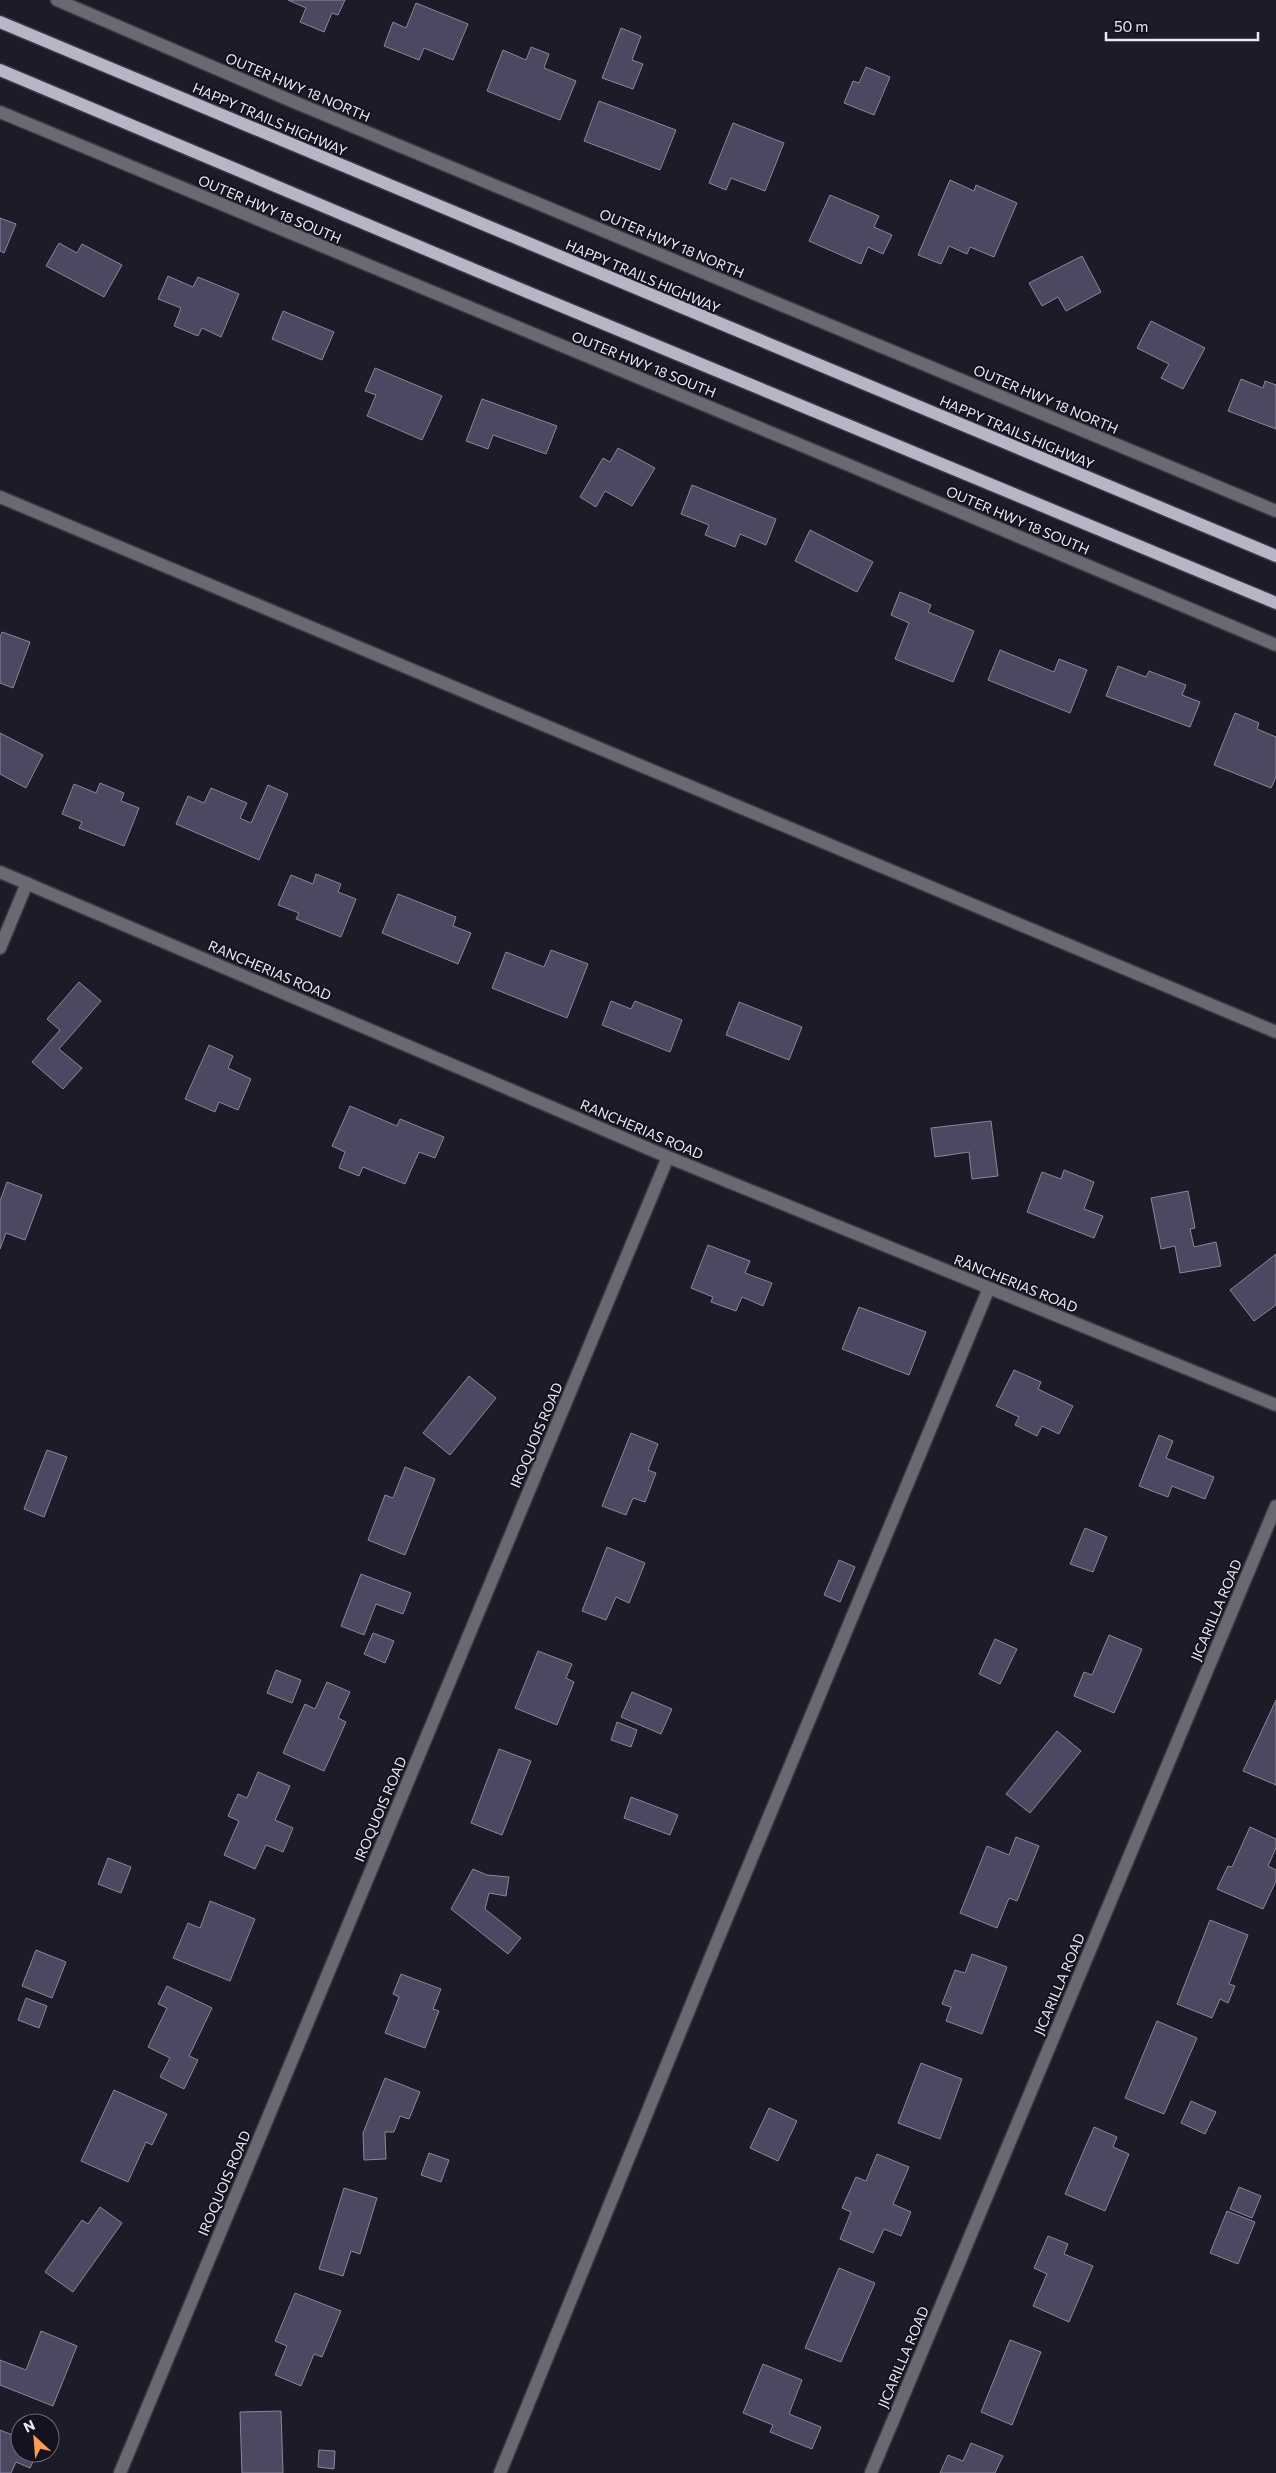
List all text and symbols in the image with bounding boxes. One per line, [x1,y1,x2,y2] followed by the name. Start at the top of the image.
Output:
[1106,10,1258,42] scale bar
[1114,17,1148,35] text: 50 m
[223,49,373,125] street label: OUTER HWY 18 NORTH
[190,79,350,159] street label: HAPPY TRAILS HIGHWAY
[196,171,344,247] street label: OUTER HWY 18 SOUTH
[597,205,747,281] street label: OUTER HWY 18 NORTH
[563,236,723,316] street label: HAPPY TRAILS HIGHWAY
[569,327,719,401] street label: OUTER HWY 18 SOUTH
[971,361,1121,437] street label: OUTER HWY 18 NORTH
[937,392,1097,472] street label: HAPPY TRAILS HIGHWAY
[944,482,1092,558] street label: OUTER HWY 18 SOUTH
[206,936,334,1004] street label: RANCHERIAS ROAD
[578,1095,706,1163] street label: RANCHERIAS ROAD
[952,1250,1080,1316] street label: RANCHERIAS ROAD
[506,1380,566,1490] street label: IROQUOIS ROAD
[1187,1556,1245,1664] street label: JICARILLA ROAD
[350,1754,410,1864] street label: IROQUOIS ROAD
[1030,1930,1088,2038] street label: JICARILLA ROAD
[194,2128,254,2238] street label: IROQUOIS ROAD
[874,2303,932,2411] street label: JICARILLA ROAD
[10,2413,60,2463] north arrow
[21,2416,38,2436] text: N

